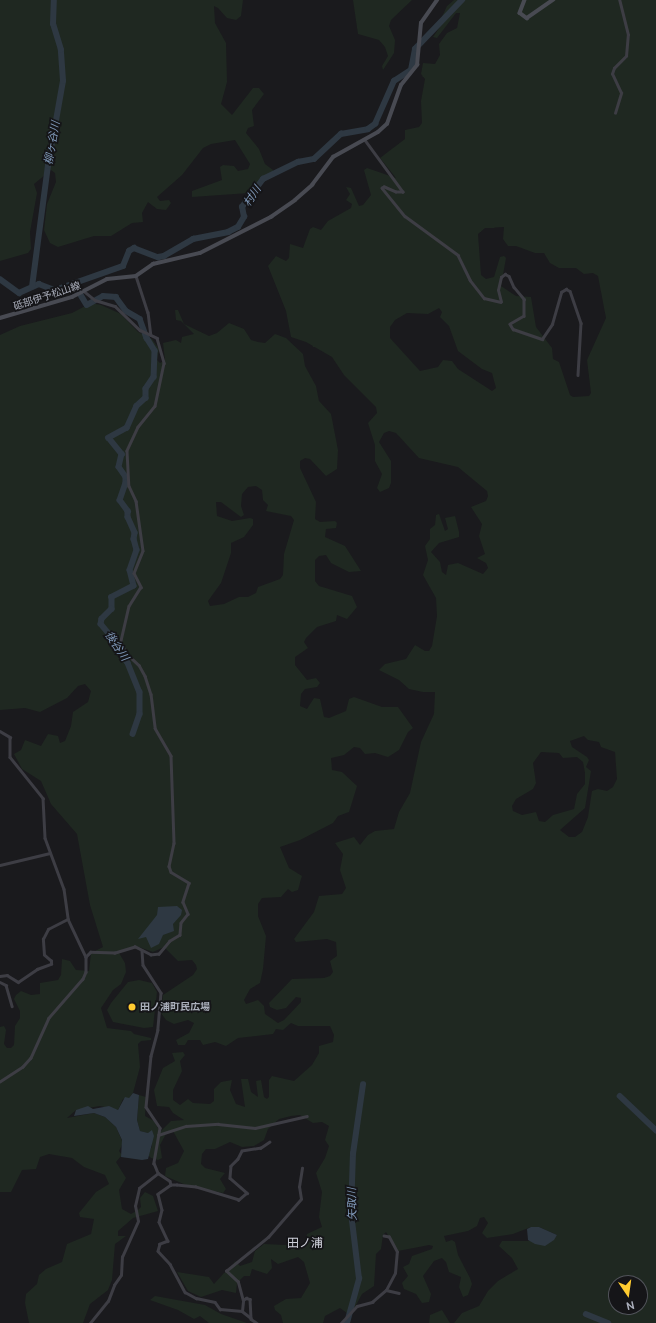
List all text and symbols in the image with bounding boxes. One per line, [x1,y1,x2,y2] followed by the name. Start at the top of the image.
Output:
[42,120,62,166] water label: 柳ヶ谷川
[240,183,264,209] water label: 村川
[12,279,82,313] street label: 砥部伊予松山線
[102,629,132,663] water label: 後谷川
[140,1001,210,1013] place label: 田ノ浦町民広場
[127,1002,137,1012] marker: 田ノ浦町民広場
[345,1187,359,1221] water label: 矢取川
[287,1236,323,1250] district label: 田ノ浦
[608,1275,648,1315] north arrow
[625,1299,636,1312] text: N

